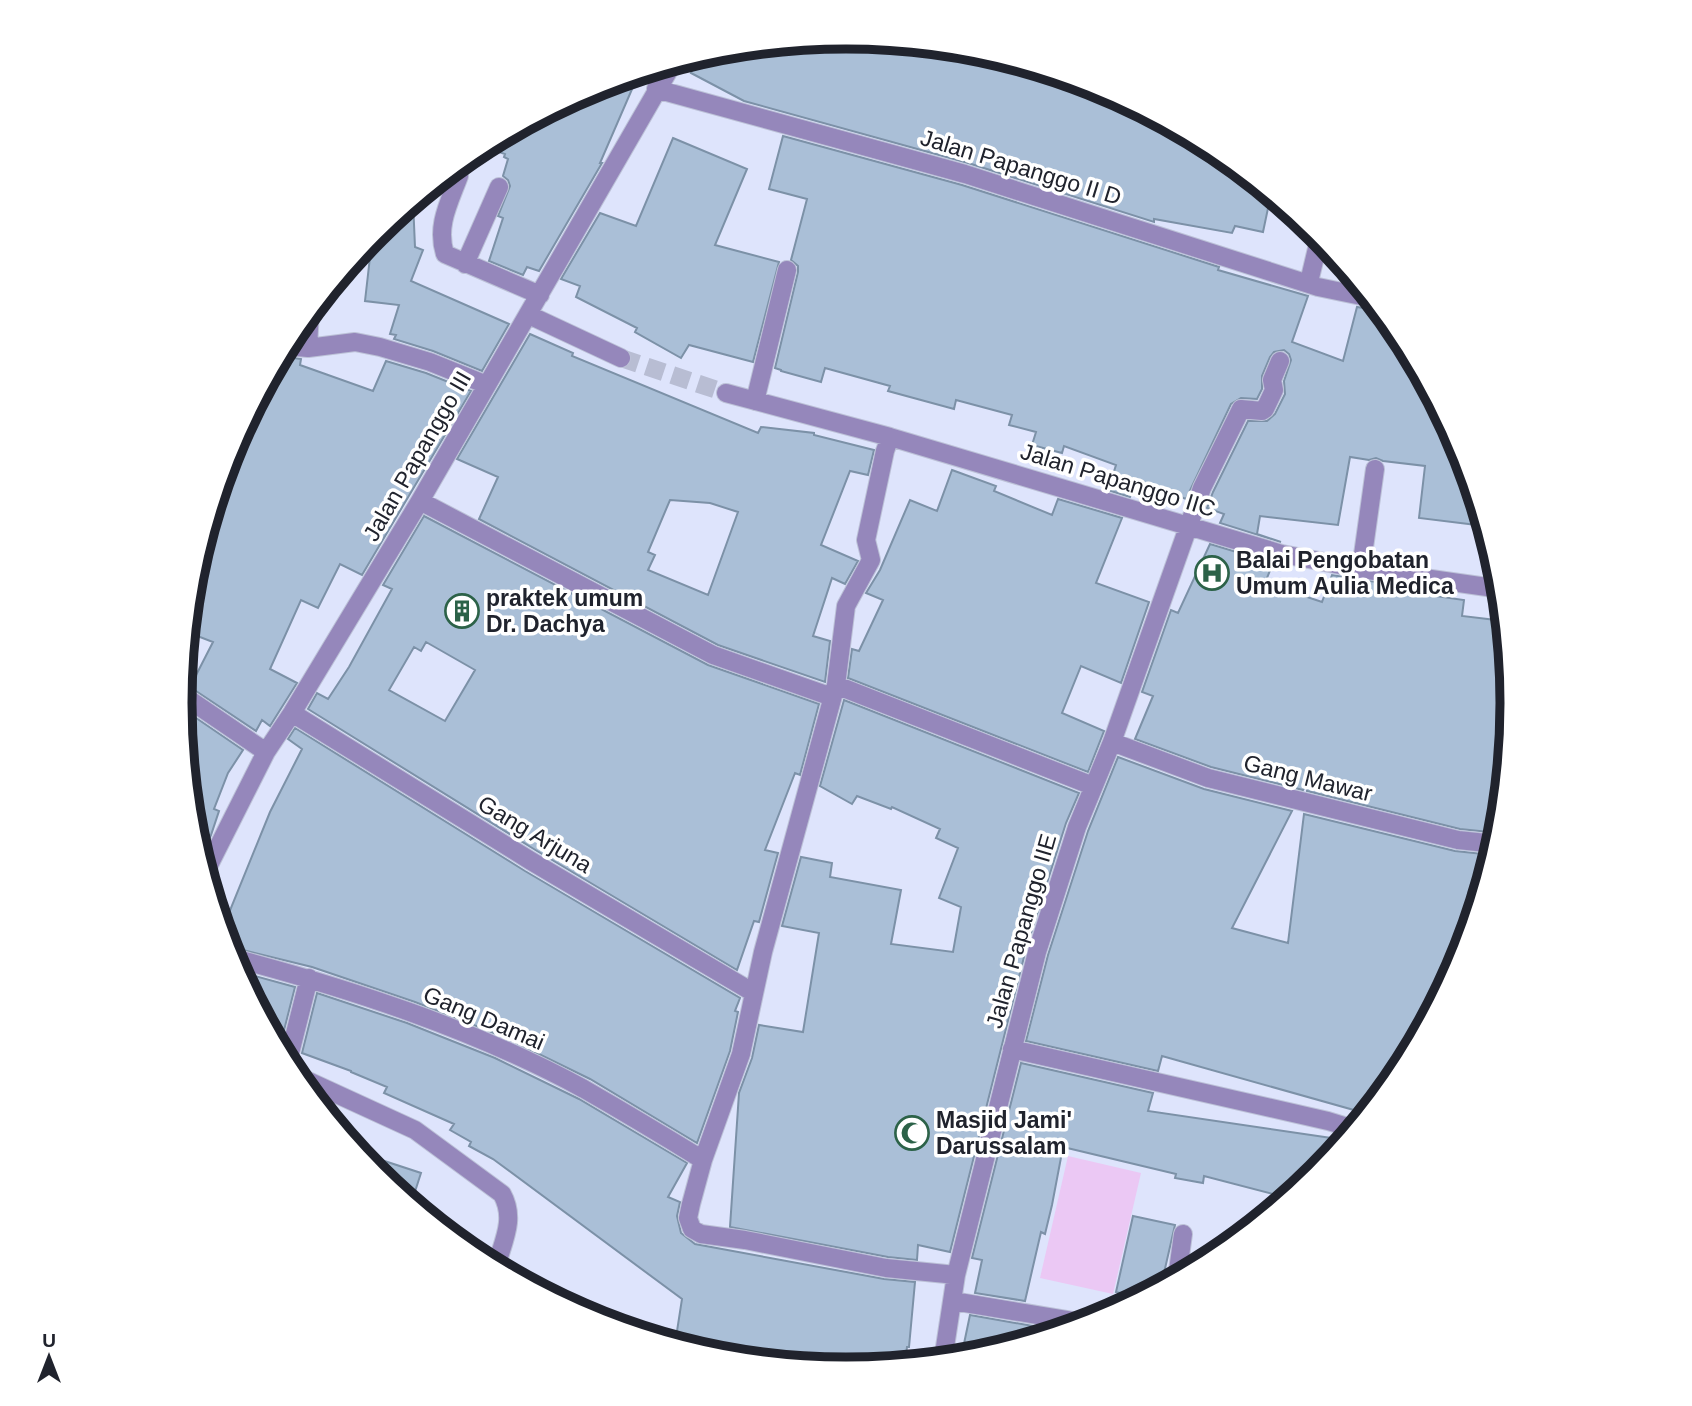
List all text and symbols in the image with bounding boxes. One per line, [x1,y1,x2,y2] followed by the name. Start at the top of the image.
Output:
[918,124,1124,210] street label: Jalan Papanggo II D
[358,366,476,546] street label: Jalan Papanggo III
[1018,438,1218,522] street label: Jalan Papanggo IIC
[1236,547,1454,599] place label: Balai Pengobatan Umum Aulia Medica
[1193,554,1231,592] hospital icon: Balai Pengobatan Umum Aulia Medica
[486,585,643,637] place label: praktek umum Dr. Dachya
[443,592,481,630] building icon: praktek umum Dr. Dachya
[1241,749,1375,807] street label: Gang Mawar
[473,790,597,878] street label: Gang Arjuna
[981,831,1061,1031] street label: Jalan Papanggo IIE
[419,981,549,1055] street label: Gang Damai
[936,1107,1072,1159] place label: Masjid Jami' Darussalam
[893,1114,931,1152] mosque icon: Masjid Jami' Darussalam
[14,1322,84,1392] north arrow
[42,1330,56,1351] text: U

